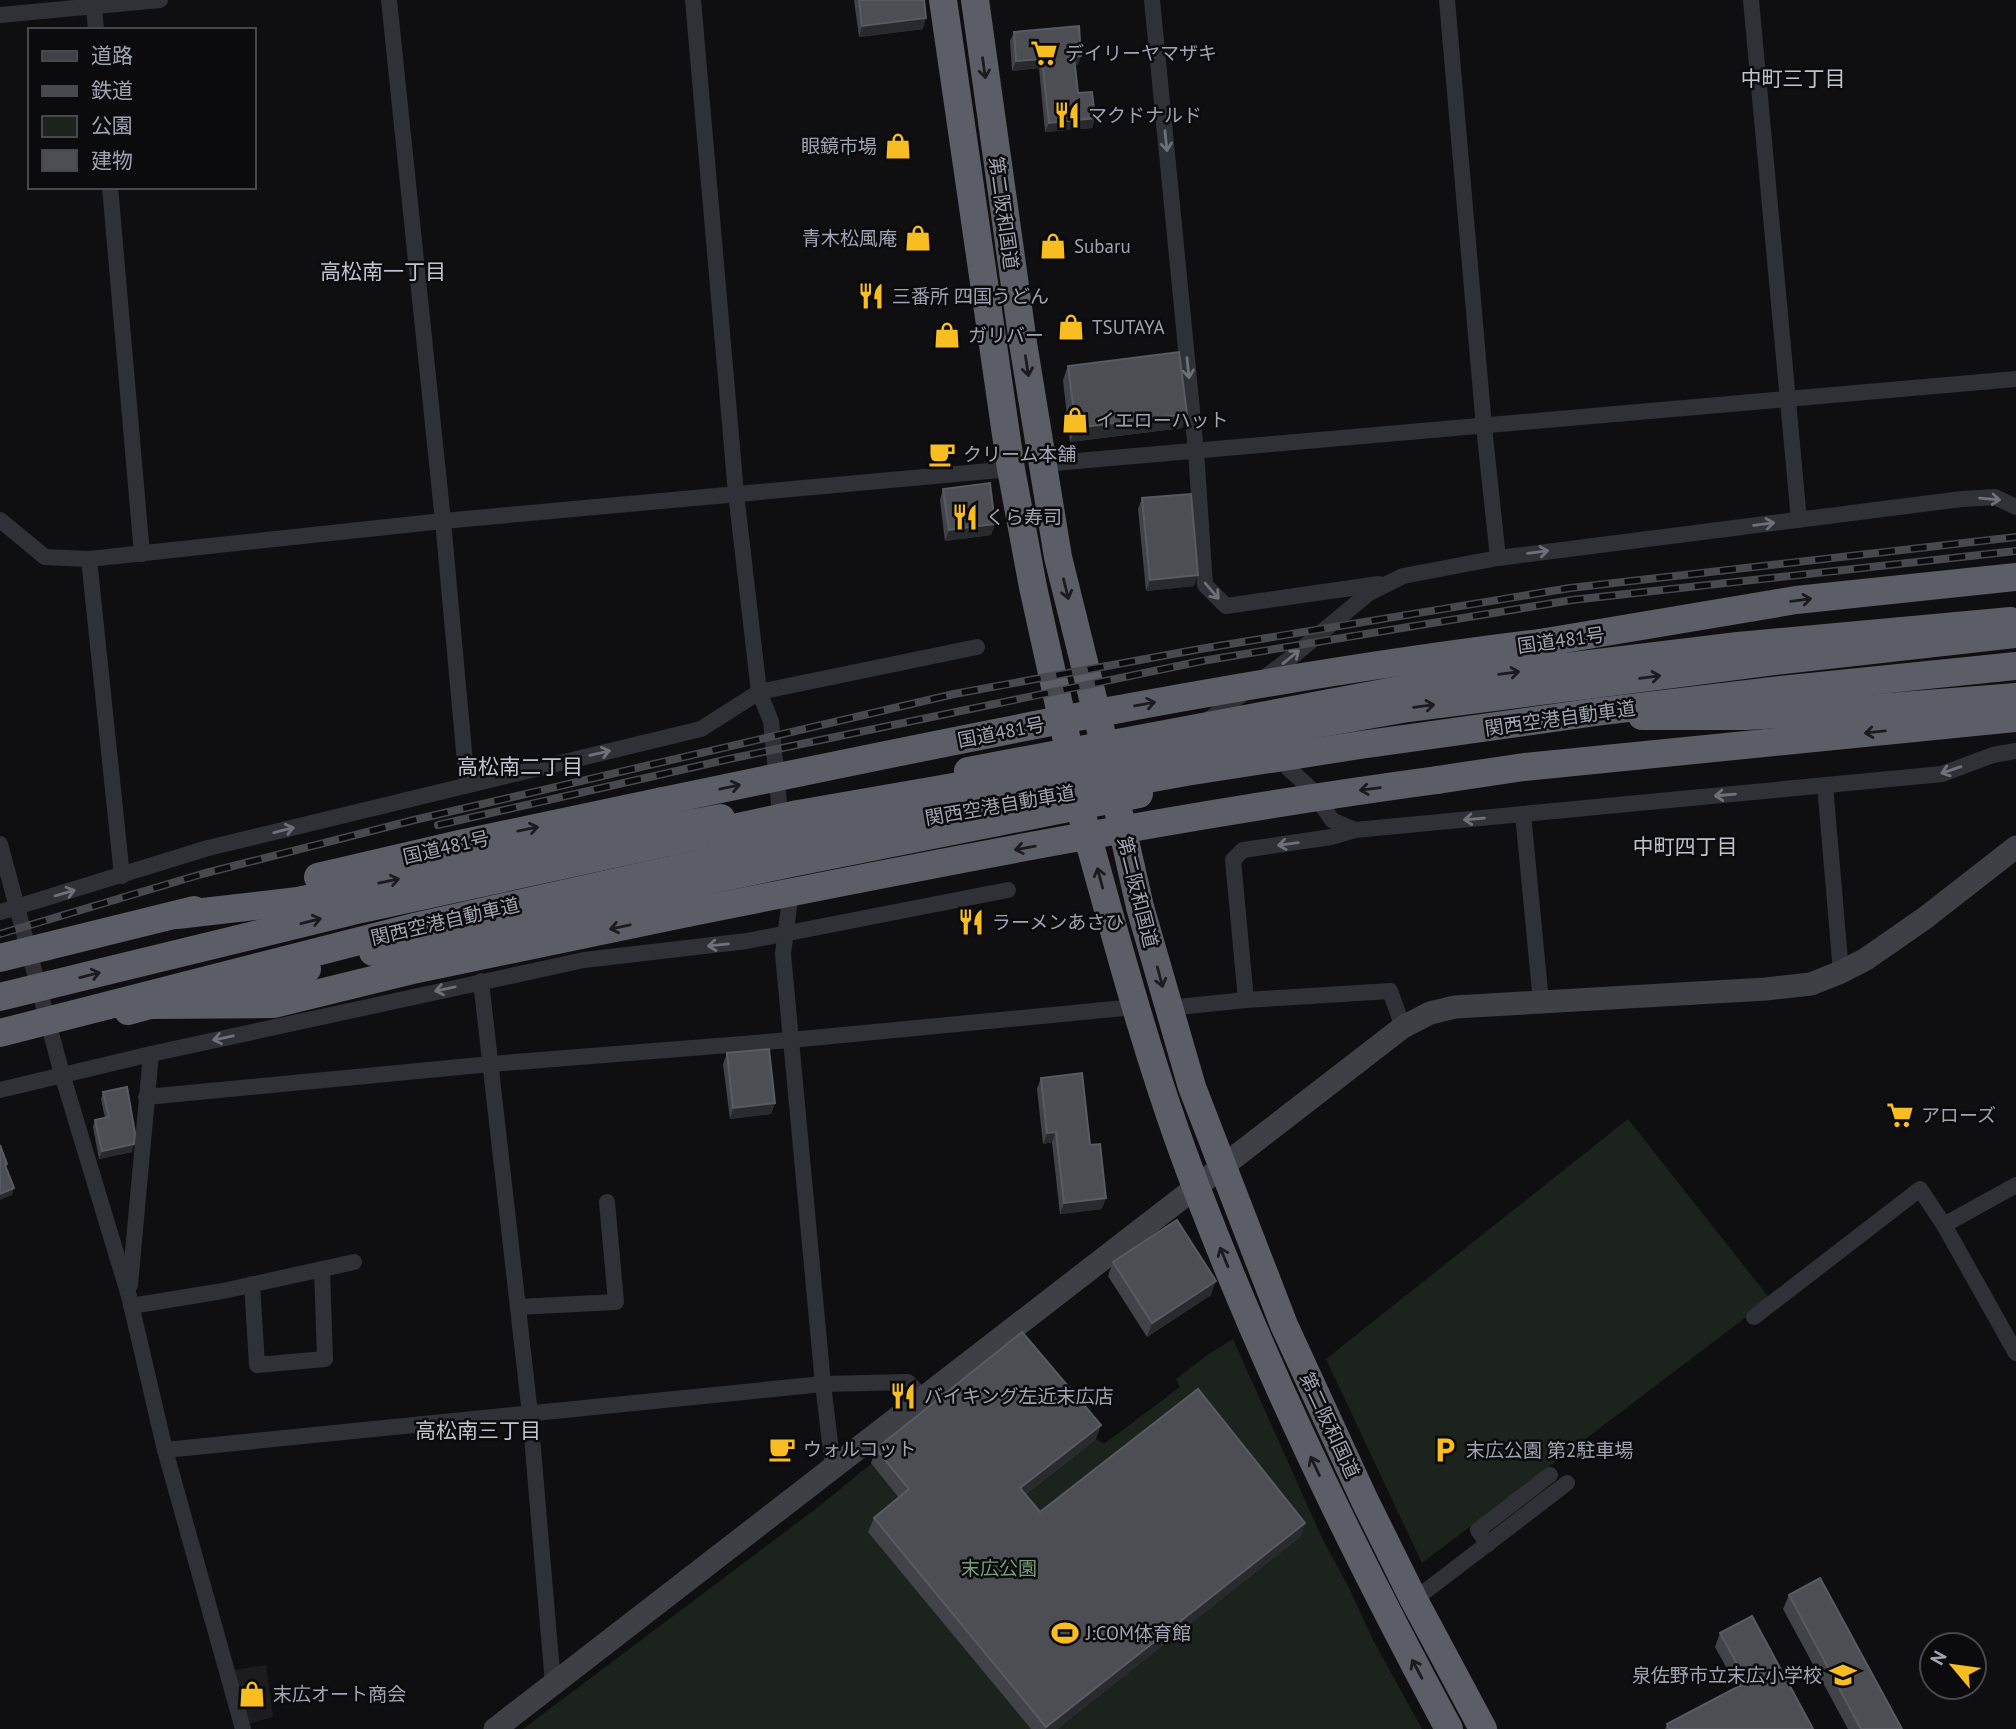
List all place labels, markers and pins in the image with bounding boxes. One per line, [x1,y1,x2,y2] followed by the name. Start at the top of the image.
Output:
[1029,38,1059,68] supermarket icon: デイリーヤマザキ
[1065,41,1217,65] place label: デイリーヤマザキ
[1052,100,1082,130] restaurant icon: マクドナルド
[1088,103,1202,127] place label: マクドナルド
[883,131,913,161] shop icon: 眼鏡市場
[801,134,877,158] place label: 眼鏡市場
[903,223,933,253] shop icon: 青木松風庵
[802,226,897,250] place label: 青木松風庵
[1038,231,1068,261] shop icon: Subaru
[1074,234,1131,258] place label: Subaru
[856,281,886,311] restaurant icon: 三番所 四国うどん
[892,284,1049,308] place label: 三番所 四国うどん
[1056,312,1086,342] shop icon: TSUTAYA
[1092,315,1165,339] place label: TSUTAYA
[932,320,962,350] shop icon: ガリバー
[968,323,1044,347] place label: ガリバー
[1060,405,1090,435] shop icon: イエローハット
[1096,408,1228,432] place label: イエローハット
[927,439,957,469] cafe icon: クリーム本舗
[963,442,1076,466] place label: クリーム本舗
[950,502,980,532] restaurant icon: くら寿司
[986,505,1062,529] place label: くら寿司
[956,907,986,937] restaurant icon: ラーメンあさひ
[992,910,1124,934] place label: ラーメンあさひ
[1885,1100,1915,1130] supermarket icon: アローズ
[1921,1103,1996,1127] place label: アローズ
[888,1381,918,1411] restaurant icon: バイキング左近末広店
[924,1384,1113,1408] place label: バイキング左近末広店
[767,1434,797,1464] cafe icon: ウォルコット
[1430,1435,1460,1465] parking icon: 末広公園 第2駐車場
[803,1437,917,1461] place label: ウォルコット
[1466,1438,1633,1462] place label: 末広公園 第2駐車場
[1050,1618,1080,1648] sports icon: J:COM体育館
[1085,1621,1191,1645] place label: J:COM体育館
[1828,1660,1858,1690] school or university icon: 泉佐野市立末広小学校
[1632,1663,1822,1687] place label: 泉佐野市立末広小学校
[237,1679,267,1709] shop icon: 末広オート商会
[273,1682,406,1706] place label: 末広オート商会

